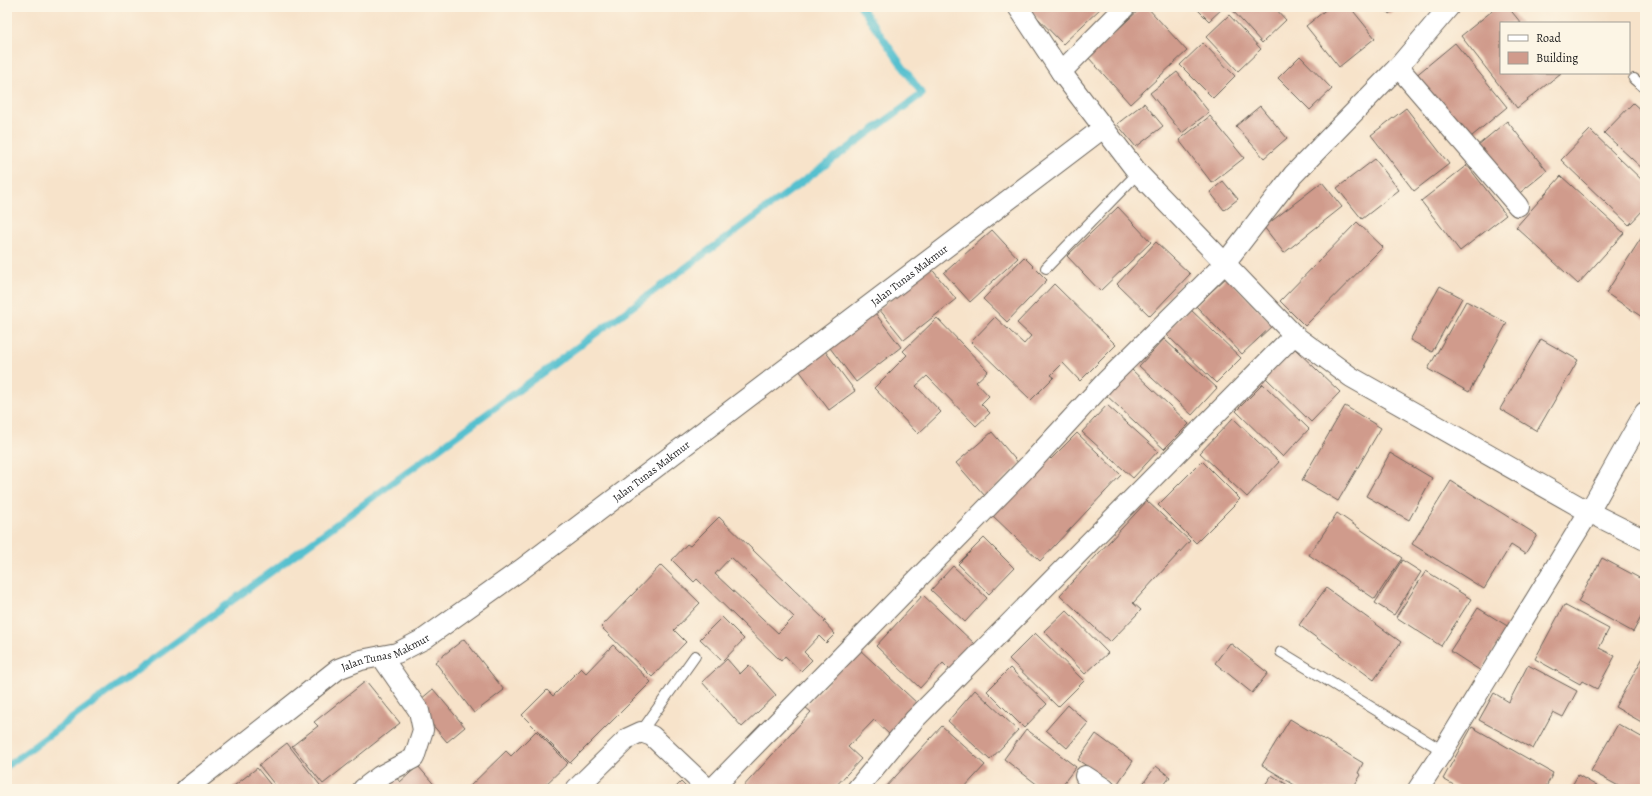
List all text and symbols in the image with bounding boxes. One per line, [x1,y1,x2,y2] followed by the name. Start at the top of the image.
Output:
[1500,22,1630,74] legend
[1536,30,1562,46] text: Road
[1536,50,1578,66] text: Building
[868,241,951,310] street label: Jalan Tunas Makmur
[610,437,693,505] street label: Jalan Tunas Makmur
[339,630,433,675] street label: Jalan Tunas Makmur

